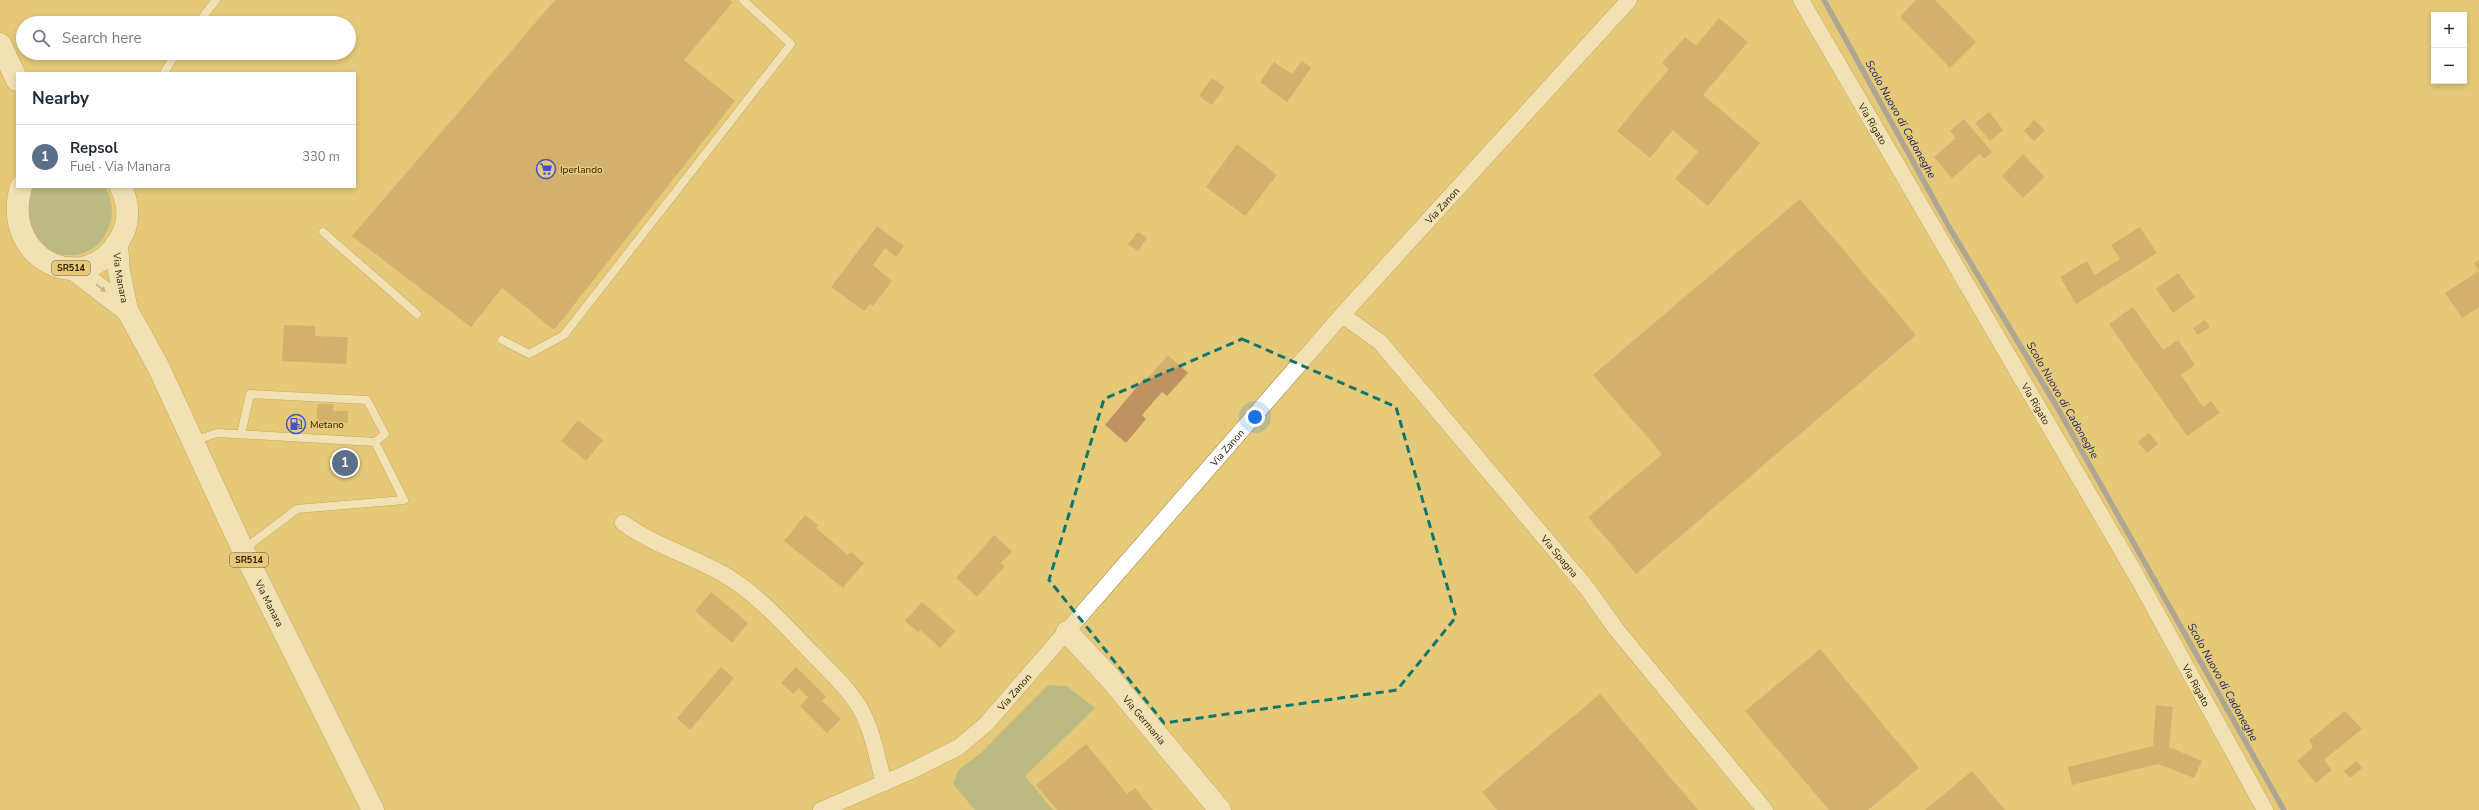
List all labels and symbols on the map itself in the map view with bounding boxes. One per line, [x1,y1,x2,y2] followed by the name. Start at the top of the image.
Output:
[1862,57,1939,181] water label: Scolo Nuovo di Cadoneghe
[1854,100,1890,148] street label: Via Rigato
[535,158,557,180] supermarket icon: Iperlando
[560,163,603,177] place label: Iperlando
[1422,184,1463,228] street label: Via Zanon
[110,251,131,304] street label: Via Manara
[52,261,90,275] road number: SR514
[95,284,106,292] one-way arrow
[2023,339,2102,462] water label: Scolo Nuovo di Cadoneghe
[2017,380,2053,428] street label: Via Rigato
[1245,407,1265,427] your location
[285,413,307,435] fuel station icon: Metano
[310,418,344,432] place label: Metano
[1207,426,1248,470] street label: Via Zanon
[332,448,358,478] pin: 1
[1537,532,1581,581] street label: Via Spagna
[230,553,268,567] road number: SR514
[251,577,286,629] street label: Via Manara
[2184,620,2261,744] water label: Scolo Nuovo di Cadoneghe
[2178,661,2213,710] street label: Via Rigato
[994,671,1035,715] street label: Via Zanon
[1118,692,1169,748] street label: Via Germania

